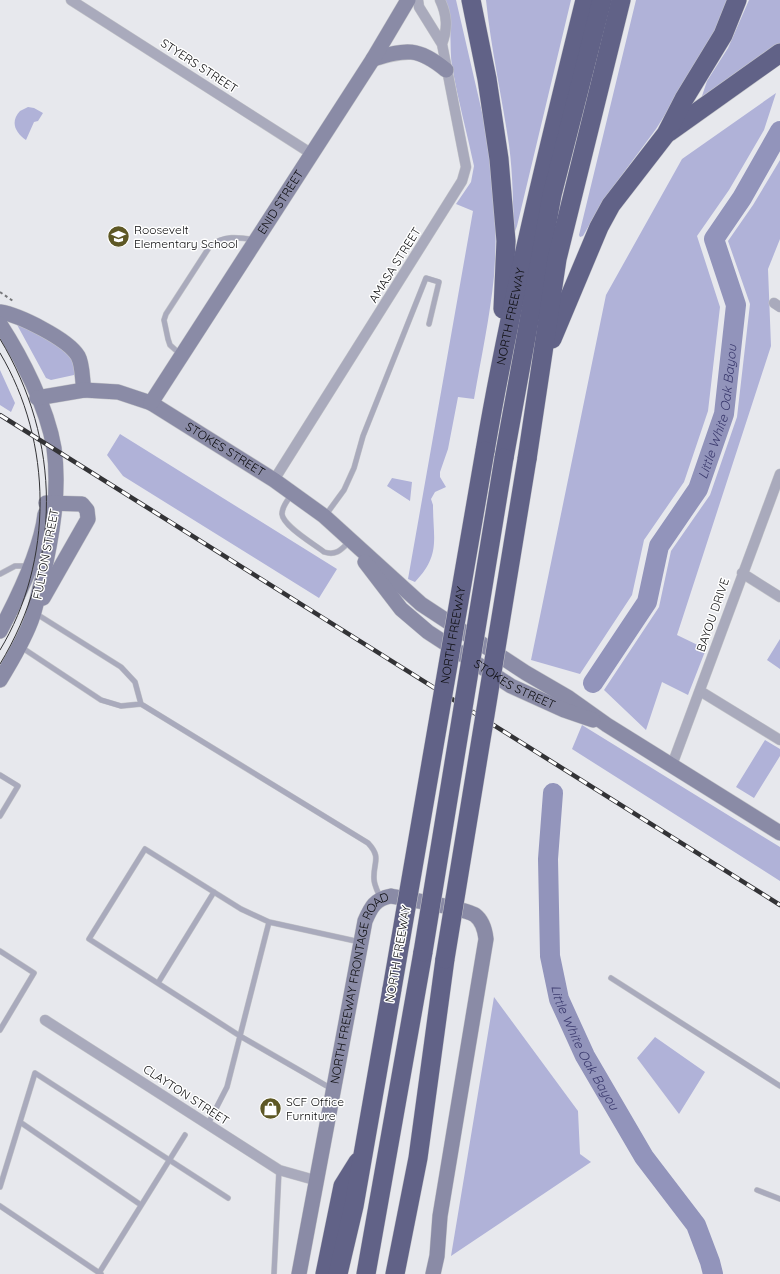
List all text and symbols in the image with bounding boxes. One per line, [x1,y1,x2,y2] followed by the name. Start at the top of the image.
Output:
[158,35,241,96] street label: STYERS STREET
[254,167,306,237] street label: ENID STREET
[134,222,238,251] place label: Roosevelt Elementary School
[105,224,131,250] school or university icon: Roosevelt Elementary School
[365,224,424,305] street label: AMASA STREET
[493,266,528,366] street label: NORTH FREEWAY
[694,343,740,481] water label: Little White Oak Bayou
[183,419,268,479] street label: STOKES STREET
[29,507,62,601] street label: FULTON STREET
[693,576,732,654] street label: BAYOU DRIVE
[437,585,469,685] street label: NORTH FREEWAY
[471,656,558,712] street label: STOKES STREET
[327,889,391,1085] street label: NORTH FREEWAY FRONTAGE ROAD
[382,904,414,1004] street label: NORTH FREEWAY
[548,984,623,1113] water label: Little White Oak Bayou
[140,1061,232,1128] street label: CLAYTON STREET
[286,1094,344,1123] place label: SCF Office Furniture
[257,1096,283,1122] shop icon: SCF Office Furniture

